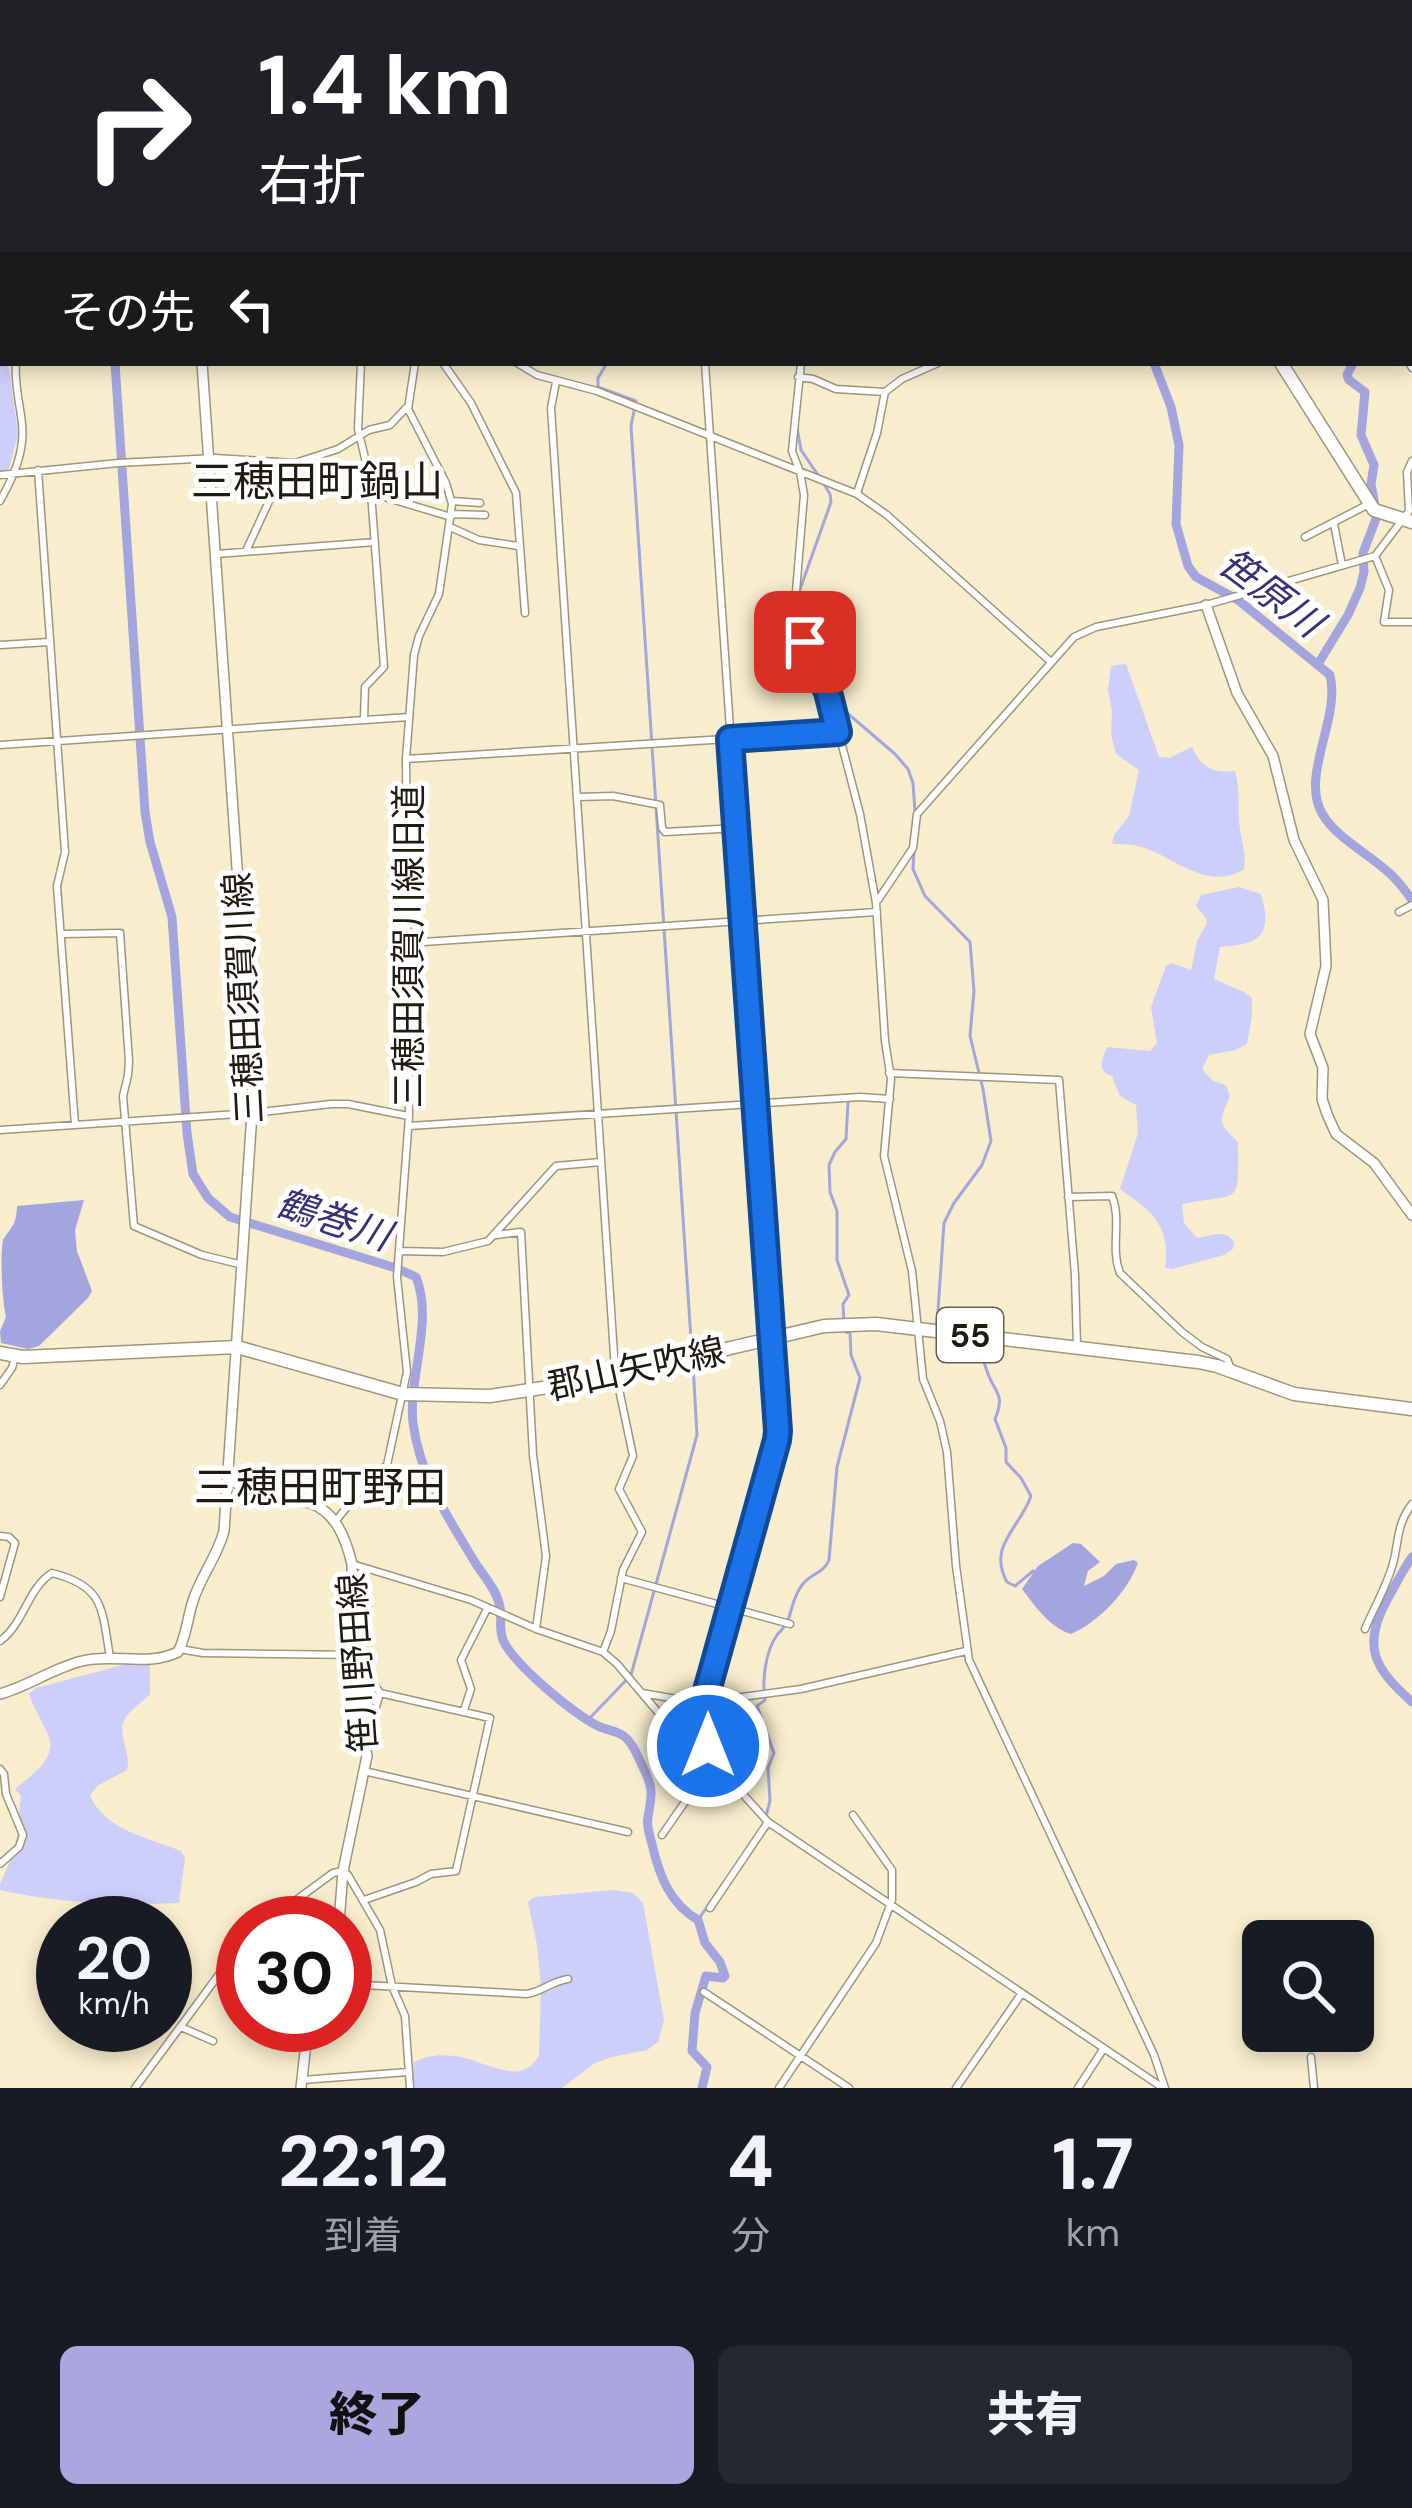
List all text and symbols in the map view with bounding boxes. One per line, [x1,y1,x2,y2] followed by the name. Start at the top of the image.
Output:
[258,31,512,140] text: 1.4 km
[60,48,216,204] icon: right
[258,146,366,217] text: 右折
[219,276,285,342] icon: left
[60,283,195,342] text: その先
[191,454,443,509] district label: 三穂田町鍋山
[1209,537,1336,650] water label: 笹原川
[754,591,856,693] pin
[772,609,838,675] icon: arrive
[385,784,432,1108] street label: 三穂田須賀川線旧道
[213,871,274,1125] street label: 三穂田須賀川線
[270,1177,401,1263] water label: 鶴巻川
[937,1308,1003,1362] road number: 55
[543,1327,729,1410] street label: 郡山矢吹線
[194,1460,446,1515] district label: 三穂田町野田
[328,1572,387,1754] street label: 笹川野田線
[645,1683,771,1809] position arrow
[216,1896,372,2052] speed limit sign: 30
[76,1919,152,1998] text: 20
[1242,1920,1374,2052] map controls
[1242,1920,1374,2052] button: search
[79,1984,149,2023] text: km/h
[278,2115,448,2208] text: 22:12
[727,2115,774,2208] text: 4
[1052,2118,1134,2211] text: 1.7
[1066,2207,1120,2258] text: km
[324,2210,402,2261] text: 到着
[731,2210,770,2261] text: 分
[60,2346,694,2484] button: 終了
[718,2346,1352,2484] button: 共有

